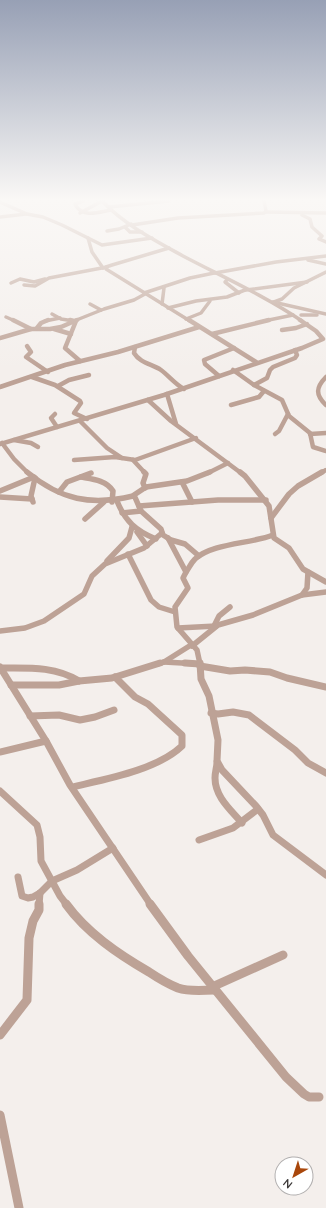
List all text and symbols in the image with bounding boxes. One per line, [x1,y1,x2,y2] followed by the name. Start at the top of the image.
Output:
[274,1156,314,1196] north arrow
[280,1176,295,1192] text: N

